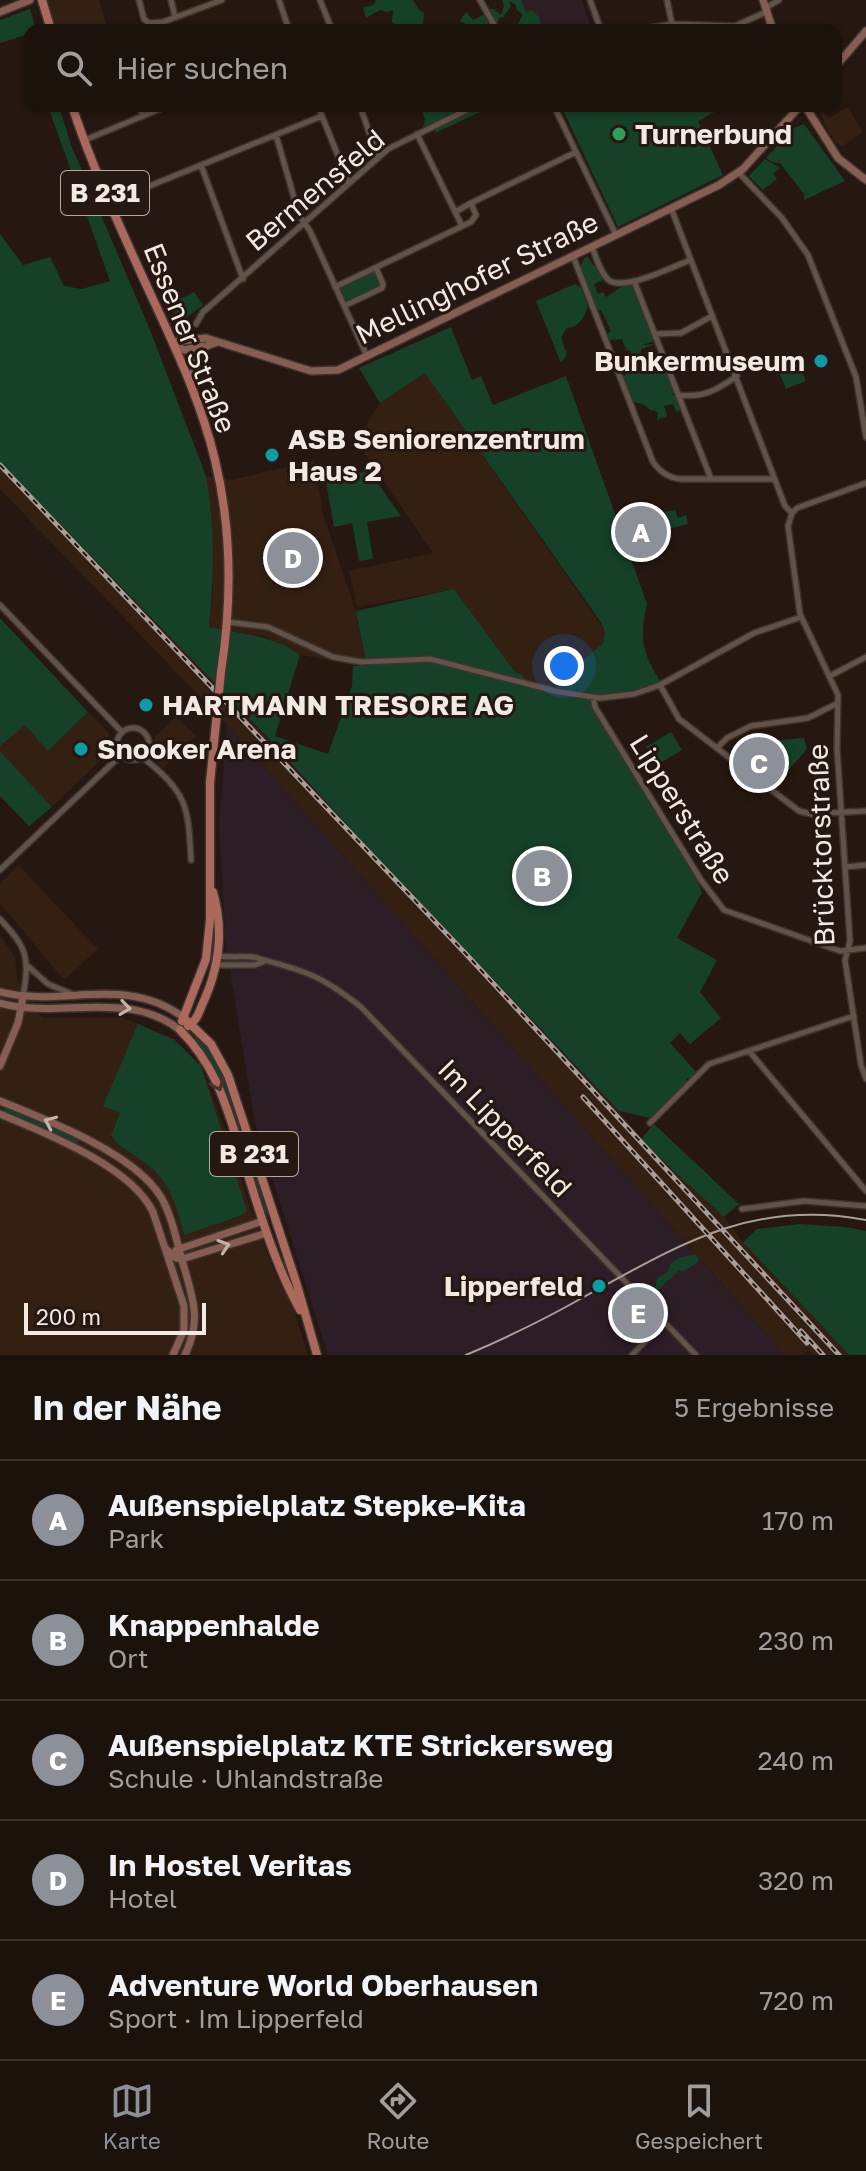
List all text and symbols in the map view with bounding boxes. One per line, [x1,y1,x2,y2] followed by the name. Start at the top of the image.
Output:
[24,24,842,112] search box
[52,46,96,90] icon: search
[116,50,288,86] text: Hier suchen
[635,117,792,150] place label: Turnerbund
[239,122,391,257] street label: Bermensfeld
[610,125,628,143] marker: Turnerbund
[61,171,149,215] road number: B 231
[350,205,603,351] street label: Mellinghofer Straße
[137,238,244,438] street label: Essener Straße
[594,344,805,377] place label: Bunkermuseum
[812,352,830,370] marker: Bunkermuseum
[288,422,585,487] place label: ASB Seniorenzentrum Haus 2
[263,446,281,464] marker: ASB Seniorenzentrum Haus 2
[615,502,667,562] pin: A
[267,528,319,588] pin: D
[544,646,584,686] your location
[162,688,514,721] place label: HARTMANN TRESORE AG
[137,696,155,714] marker: HARTMANN TRESORE AG
[623,728,741,890] street label: Lipperstraße
[97,732,297,765] place label: Snooker Arena
[733,733,785,793] pin: C
[72,740,90,758] marker: Snooker Arena
[800,743,841,947] street label: Brücktorstraße
[516,846,568,906] pin: B
[118,999,132,1016] one-way arrow
[432,1052,579,1203] street label: Im Lipperfeld
[209,1077,225,1091] one-way arrow
[43,1116,58,1132] one-way arrow
[210,1132,298,1176] road number: B 231
[217,1239,230,1255] one-way arrow
[444,1269,583,1302] place label: Lipperfeld
[590,1277,608,1295] marker: Lipperfeld
[612,1283,664,1343] pin: E
[24,1299,206,1335] scale bar
[36,1303,101,1330] text: 200 m
[32,1387,222,1427] text: In der Nähe
[674,1392,834,1423] text: 5 Ergebnisse
[108,1487,526,1523] text: Außenspielplatz Stepke-Kita
[49,1505,67,1536] text: A
[762,1505,834,1536] text: 170 m
[108,1523,164,1554] text: Park
[108,1607,320,1643] text: Knappenhalde
[49,1625,67,1656] text: B
[758,1625,834,1656] text: 230 m
[108,1643,148,1674] text: Ort
[108,1727,613,1763] text: Außenspielplatz KTE Strickersweg
[49,1745,67,1776] text: C
[757,1745,834,1776] text: 240 m
[108,1763,383,1794] text: Schule · Uhlandstraße
[108,1847,352,1883] text: In Hostel Veritas
[49,1865,67,1896] text: D
[758,1865,834,1896] text: 320 m
[108,1883,177,1914] text: Hotel
[108,1967,538,2003] text: Adventure World Oberhausen
[50,1985,66,2016] text: E
[760,1985,834,2016] text: 720 m
[108,2003,364,2034] text: Sport · Im Lipperfeld
[103,2079,161,2154] tab: Karte
[366,2079,429,2154] tab: Route
[635,2079,763,2154] tab: Gespeichert

